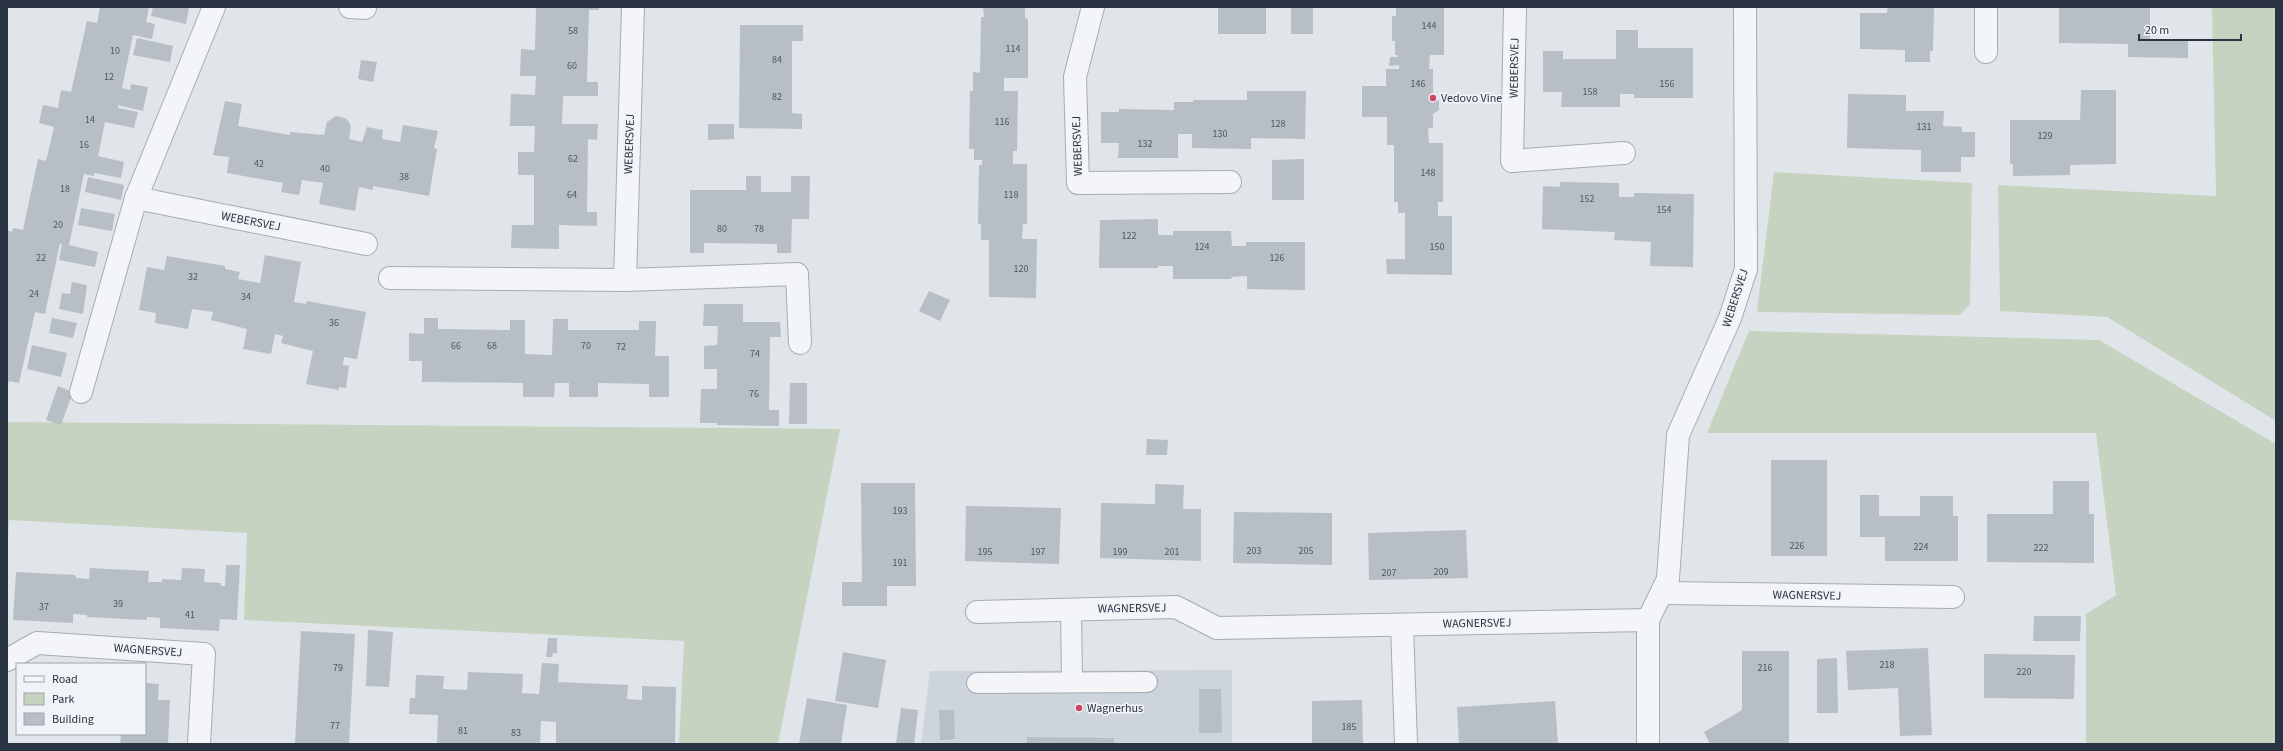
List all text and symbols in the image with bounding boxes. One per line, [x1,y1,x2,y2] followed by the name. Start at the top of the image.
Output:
[2139,16,2241,42] scale bar
[1422,19,1436,33] house number: 144
[2145,22,2169,39] text: 20 m
[568,24,578,38] house number: 58
[1505,38,1524,98] street label: WEBERSVEJ
[1006,42,1020,56] house number: 114
[110,44,120,58] house number: 10
[772,53,782,67] house number: 84
[567,59,577,73] house number: 60
[104,70,114,84] house number: 12
[1411,77,1425,91] house number: 146
[1660,77,1674,91] house number: 156
[1583,85,1597,99] house number: 158
[772,90,782,104] house number: 82
[1441,90,1502,107] place label: Vedovo Vine
[1428,93,1438,103] marker: Vedovo Vine
[85,113,95,127] house number: 14
[620,114,639,175] street label: WEBERSVEJ
[995,115,1009,129] house number: 116
[1068,115,1087,176] street label: WEBERSVEJ
[1271,117,1285,131] house number: 128
[1917,120,1931,134] house number: 131
[1213,127,1227,141] house number: 130
[2038,129,2052,143] house number: 129
[1138,137,1152,151] house number: 132
[79,138,89,152] house number: 16
[568,152,578,166] house number: 62
[254,157,264,171] house number: 42
[320,162,330,176] house number: 40
[1421,166,1435,180] house number: 148
[399,170,409,184] house number: 38
[60,182,70,196] house number: 18
[567,188,577,202] house number: 64
[1004,188,1018,202] house number: 118
[1580,192,1594,206] house number: 152
[1657,203,1671,217] house number: 154
[220,207,282,236] street label: WEBERSVEJ
[53,218,63,232] house number: 20
[717,222,727,236] house number: 80
[754,222,764,236] house number: 78
[1122,229,1136,243] house number: 122
[1195,240,1209,254] house number: 124
[1430,240,1444,254] house number: 150
[36,251,46,265] house number: 22
[1270,251,1284,265] house number: 126
[1014,262,1028,276] house number: 120
[1718,267,1753,330] street label: WEBERSVEJ
[188,270,198,284] house number: 32
[29,287,39,301] house number: 24
[241,290,251,304] house number: 34
[329,316,339,330] house number: 36
[451,339,461,353] house number: 66
[487,339,497,353] house number: 68
[581,339,591,353] house number: 70
[616,340,626,354] house number: 72
[750,347,760,361] house number: 74
[749,387,759,401] house number: 76
[893,504,907,518] house number: 193
[1790,539,1804,553] house number: 226
[1914,540,1928,554] house number: 224
[2034,541,2048,555] house number: 222
[1247,544,1261,558] house number: 203
[1299,544,1313,558] house number: 205
[978,545,992,559] house number: 195
[1031,545,1045,559] house number: 197
[1113,545,1127,559] house number: 199
[1165,545,1179,559] house number: 201
[893,556,907,570] house number: 191
[1434,565,1448,579] house number: 209
[1382,566,1396,580] house number: 207
[1773,586,1841,605] street label: WAGNERSVEJ
[113,597,123,611] house number: 39
[1098,599,1166,618] street label: WAGNERSVEJ
[39,600,49,614] house number: 37
[185,608,195,622] house number: 41
[1443,614,1511,633] street label: WAGNERSVEJ
[113,640,183,661] street label: WAGNERSVEJ
[1880,658,1894,672] house number: 218
[333,661,343,675] house number: 79
[1758,661,1772,675] house number: 216
[16,663,146,735] legend
[2017,665,2031,679] house number: 220
[52,671,78,688] text: Road
[52,691,74,708] text: Park
[1087,700,1143,717] place label: Wagnerhus
[1074,703,1084,713] marker: Wagnerhus
[52,711,94,728] text: Building
[330,719,340,733] house number: 77
[1342,720,1356,734] house number: 185
[458,724,468,738] house number: 81
[511,726,521,740] house number: 83

